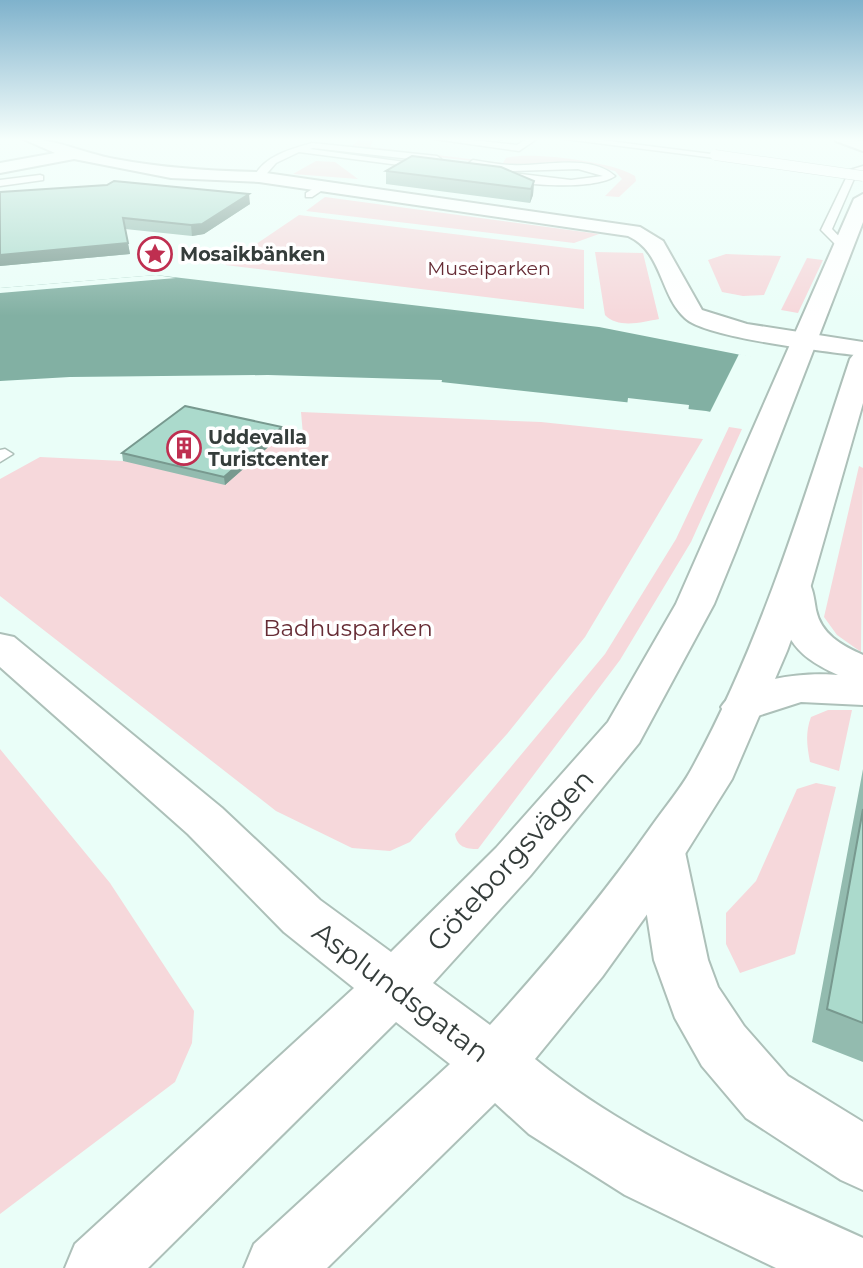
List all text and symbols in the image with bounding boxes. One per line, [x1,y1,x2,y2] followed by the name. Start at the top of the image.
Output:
[136,235,174,273] place icon: Mosaikbänken
[180,243,325,266] place label: Mosaikbänken
[427,257,551,280] park label: Museiparken
[208,426,329,471] place label: Uddevalla Turistcenter
[165,429,203,467] building icon: Uddevalla Turistcenter
[263,614,433,642] park label: Badhusparken
[419,762,601,958] street label: Göteborgsvägen
[306,914,496,1070] street label: Asplundsgatan

